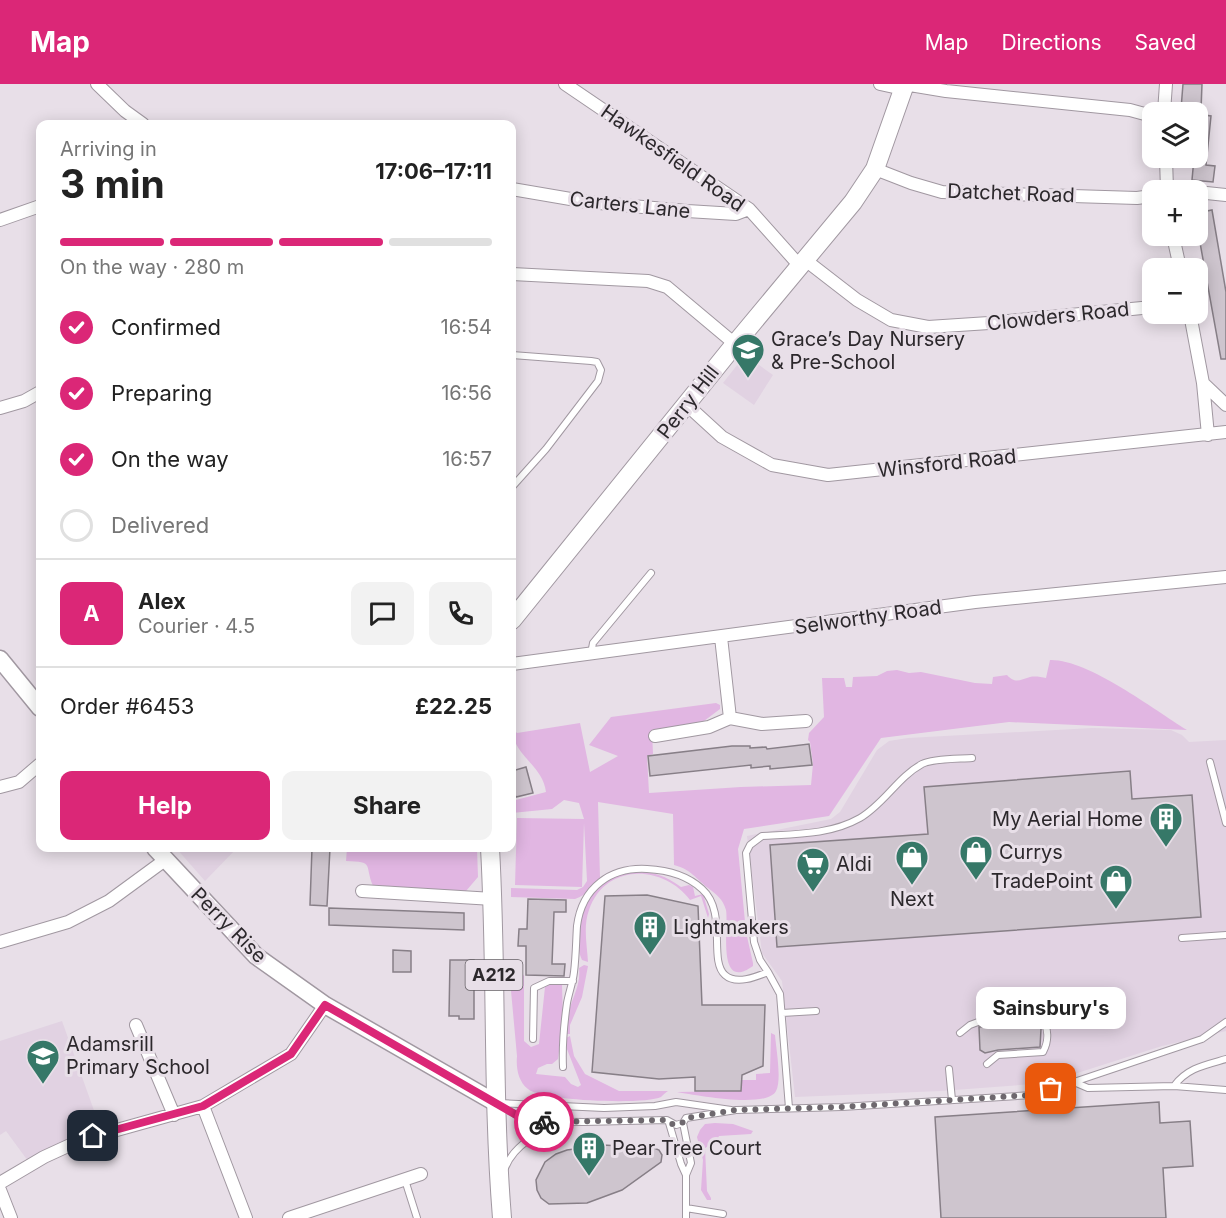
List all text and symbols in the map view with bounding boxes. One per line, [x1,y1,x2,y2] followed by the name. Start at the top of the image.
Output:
[30,25,90,59] text: Map
[925,30,968,55] text: Map
[1001,30,1102,55] text: Directions
[1135,30,1196,55] text: Saved
[596,99,750,217] street label: Hawkesfield Road
[1142,102,1208,324] map controls
[1142,102,1208,168] button: layers
[60,137,157,161] text: Arriving in
[375,158,492,184] text: 17:06–17:11
[60,160,165,207] text: 3 min
[947,179,1075,207] street label: Datchet Road
[1142,180,1208,246] button: +
[568,187,692,223] street label: Carters Lane
[60,255,244,279] text: On the way · 280 m
[1142,258,1208,324] button: −
[986,297,1130,335] street label: Clowders Road
[60,311,93,344] icon: check
[111,314,221,340] text: Confirmed
[441,315,492,339] text: 16:54
[771,327,965,374] place label: Grace’s Day Nursery & Pre-School
[730,332,766,379] school or university icon: Grace’s Day Nursery & Pre-School
[652,361,724,443] street label: Perry Hill
[60,377,93,410] icon: check
[111,380,212,406] text: Preparing
[441,381,492,405] text: 16:56
[60,443,93,476] icon: check
[877,444,1017,482] street label: Winsford Road
[111,446,229,472] text: On the way
[442,447,492,471] text: 16:57
[111,512,209,538] text: Delivered
[351,582,414,645] button: chat
[429,582,492,645] button: phone
[138,588,186,614] text: Alex
[793,595,943,639] street label: Selworthy Road
[83,600,100,626] text: A
[138,614,255,638] text: Courier · 4.5
[60,693,194,719] text: Order #6453
[415,693,492,719] text: £22.25
[60,771,270,840] button: Help
[282,771,492,840] button: Share
[1148,801,1184,848] building icon: My Aerial Home
[992,807,1143,831] place label: My Aerial Home
[958,834,994,881] shop icon: Currys
[894,839,930,886] shop icon: Next
[999,840,1063,864] place label: Currys
[795,846,831,893] supermarket icon: Aldi
[836,852,872,876] place label: Aldi
[1098,863,1134,910] shop icon: TradePoint
[991,869,1093,893] place label: TradePoint
[186,882,272,968] street label: Perry Rise
[890,887,935,911] place label: Next
[632,909,668,956] building icon: Lightmakers
[673,915,789,939] place label: Lightmakers
[466,960,522,990] road number: A212
[976,987,1126,1029] callout: Sainsbury's
[992,996,1110,1020] text: Sainsbury's
[66,1032,210,1079] place label: Adamsrill Primary School
[25,1038,61,1085] school or university icon: Adamsrill Primary School
[1025,1063,1076,1114] pin
[1034,1072,1067,1105] icon: bag
[514,1092,574,1152] courier
[528,1106,561,1139] icon: bike
[67,1110,118,1161] pin
[76,1119,109,1152] icon: home
[571,1130,607,1177] building icon: Pear Tree Court
[612,1136,762,1160] place label: Pear Tree Court

